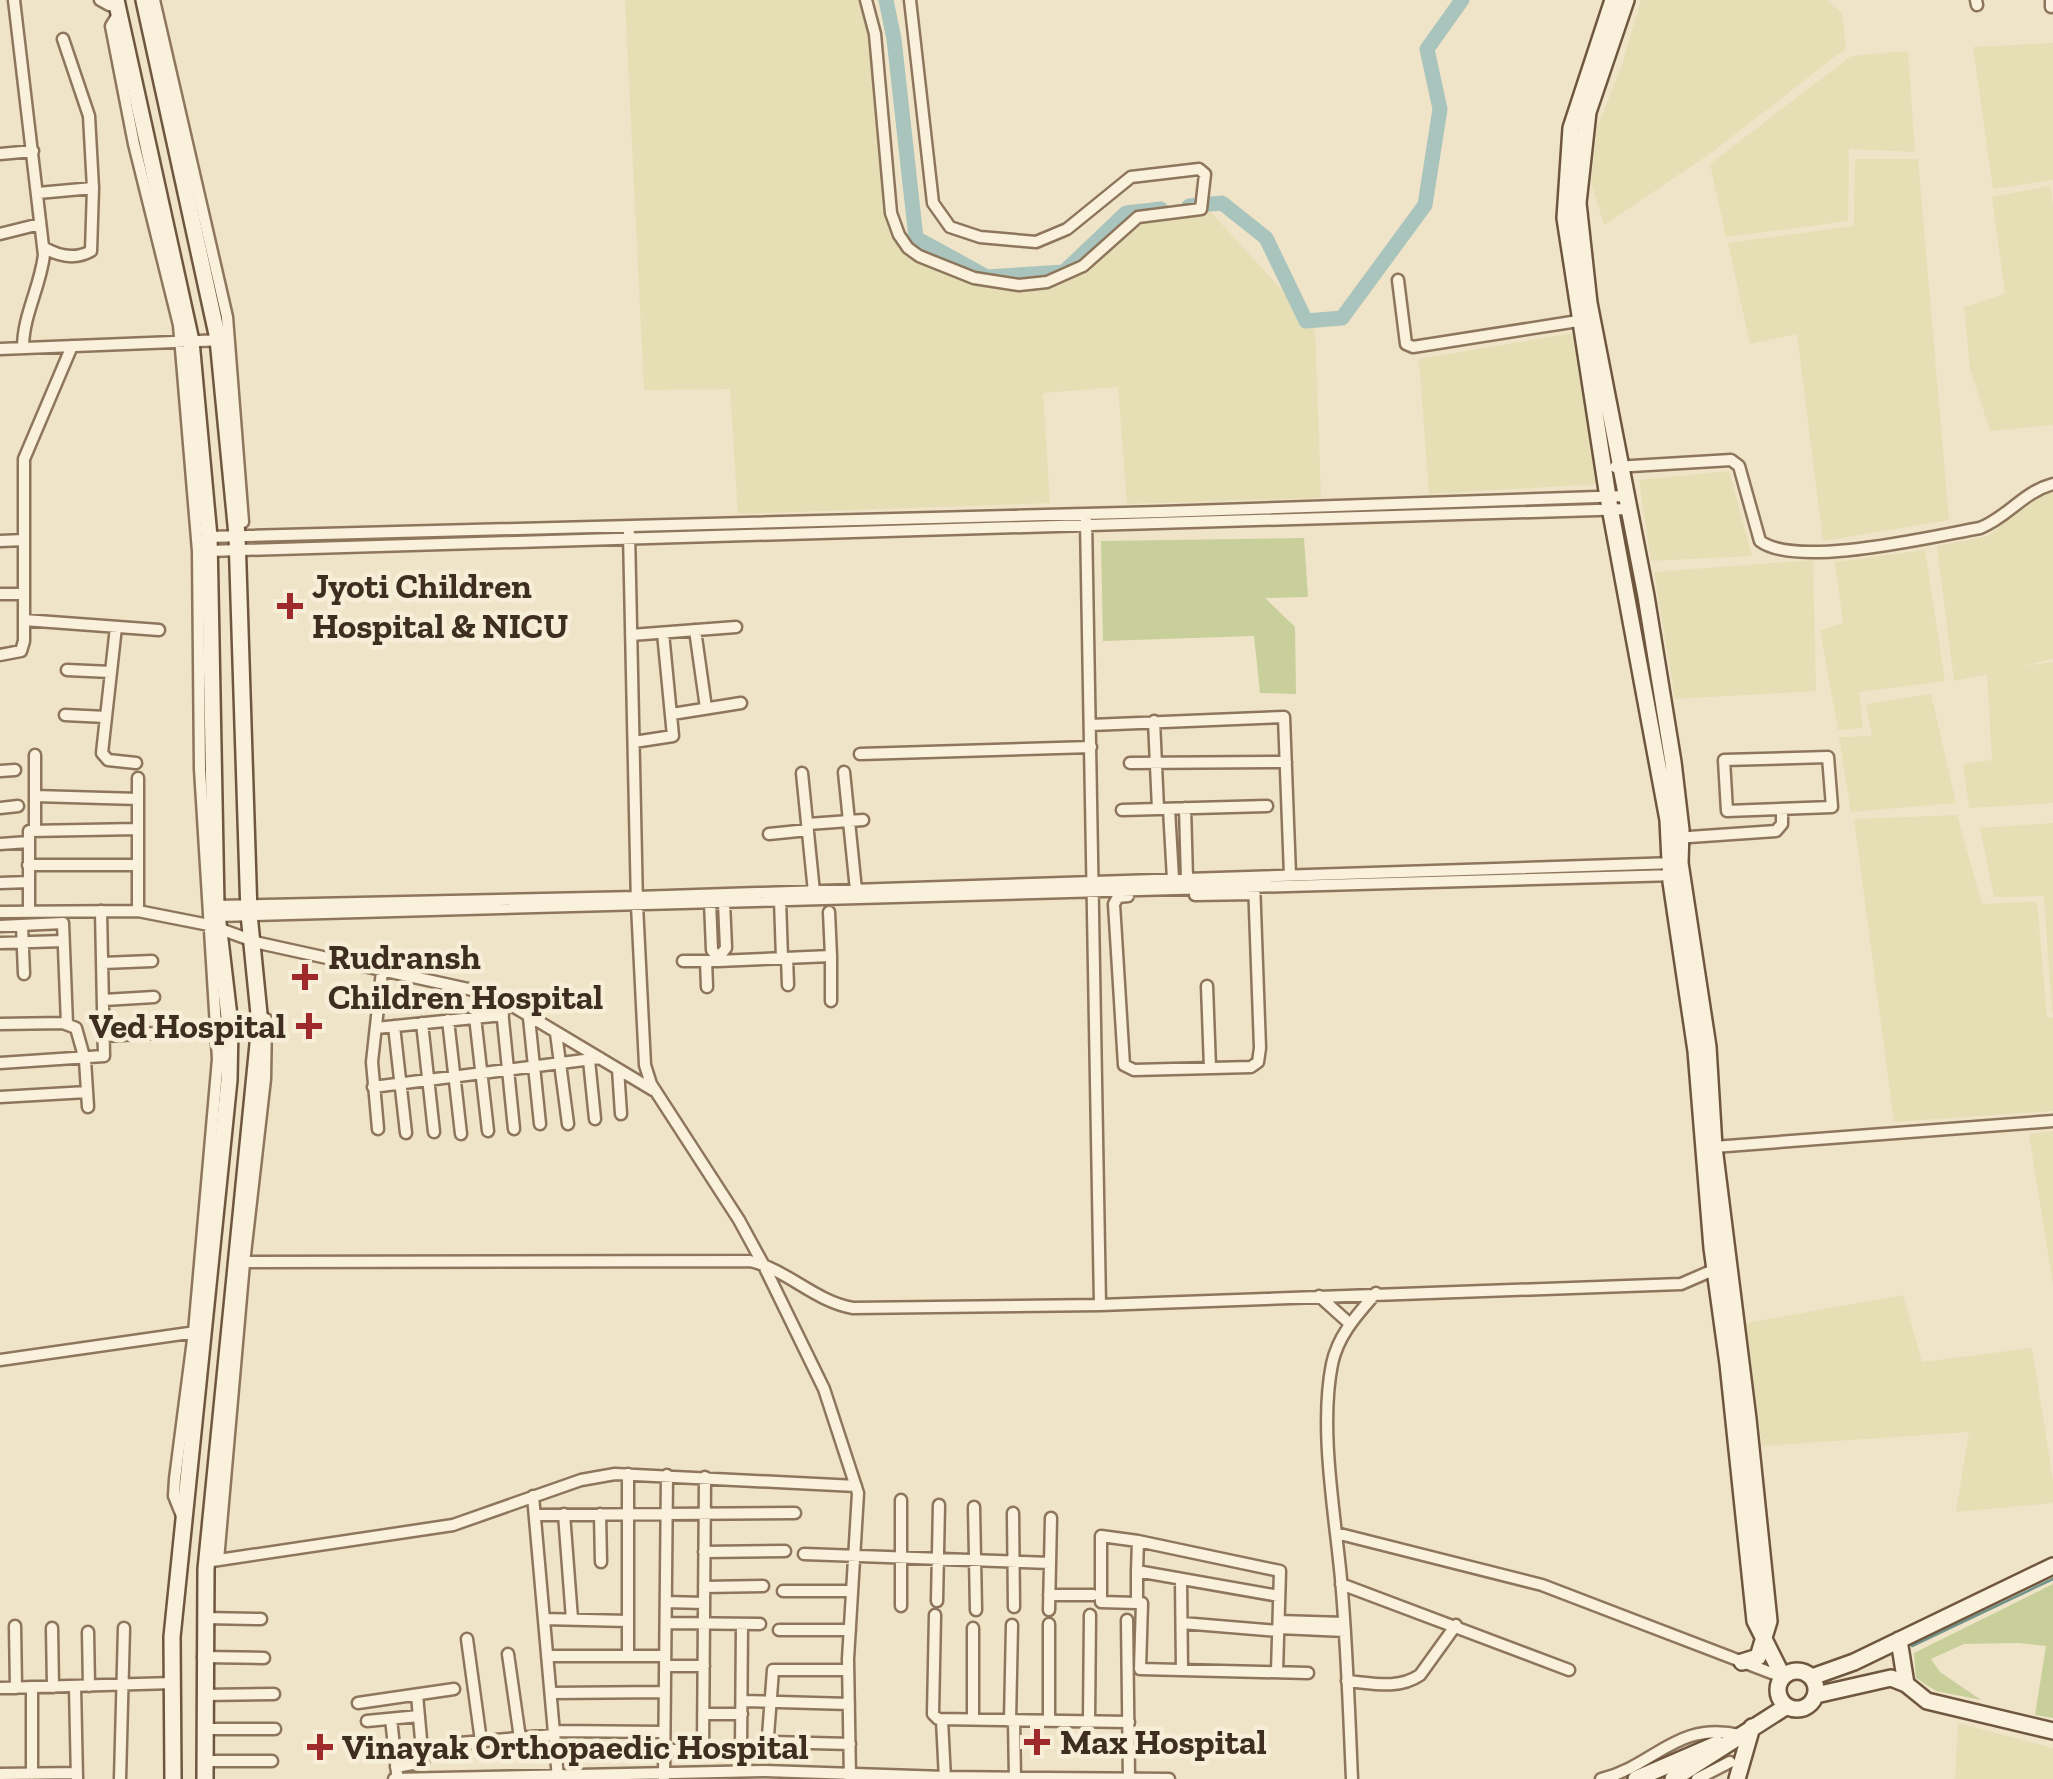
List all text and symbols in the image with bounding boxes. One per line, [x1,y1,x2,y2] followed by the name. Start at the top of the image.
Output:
[312,565,568,647] place label: Jyoti Children Hospital & NICU
[277,593,303,619] marker: Jyoti Children Hospital & NICU
[328,936,603,1018] place label: Rudransh Children Hospital
[292,964,318,990] marker: Rudransh Children Hospital
[89,1005,286,1047] place label: Ved Hospital
[296,1013,322,1039] marker: Ved Hospital
[1060,1721,1267,1763] place label: Max Hospital
[342,1726,809,1768] place label: Vinayak Orthopaedic Hospital
[1024,1729,1050,1755] marker: Max Hospital
[307,1734,333,1760] marker: Vinayak Orthopaedic Hospital

